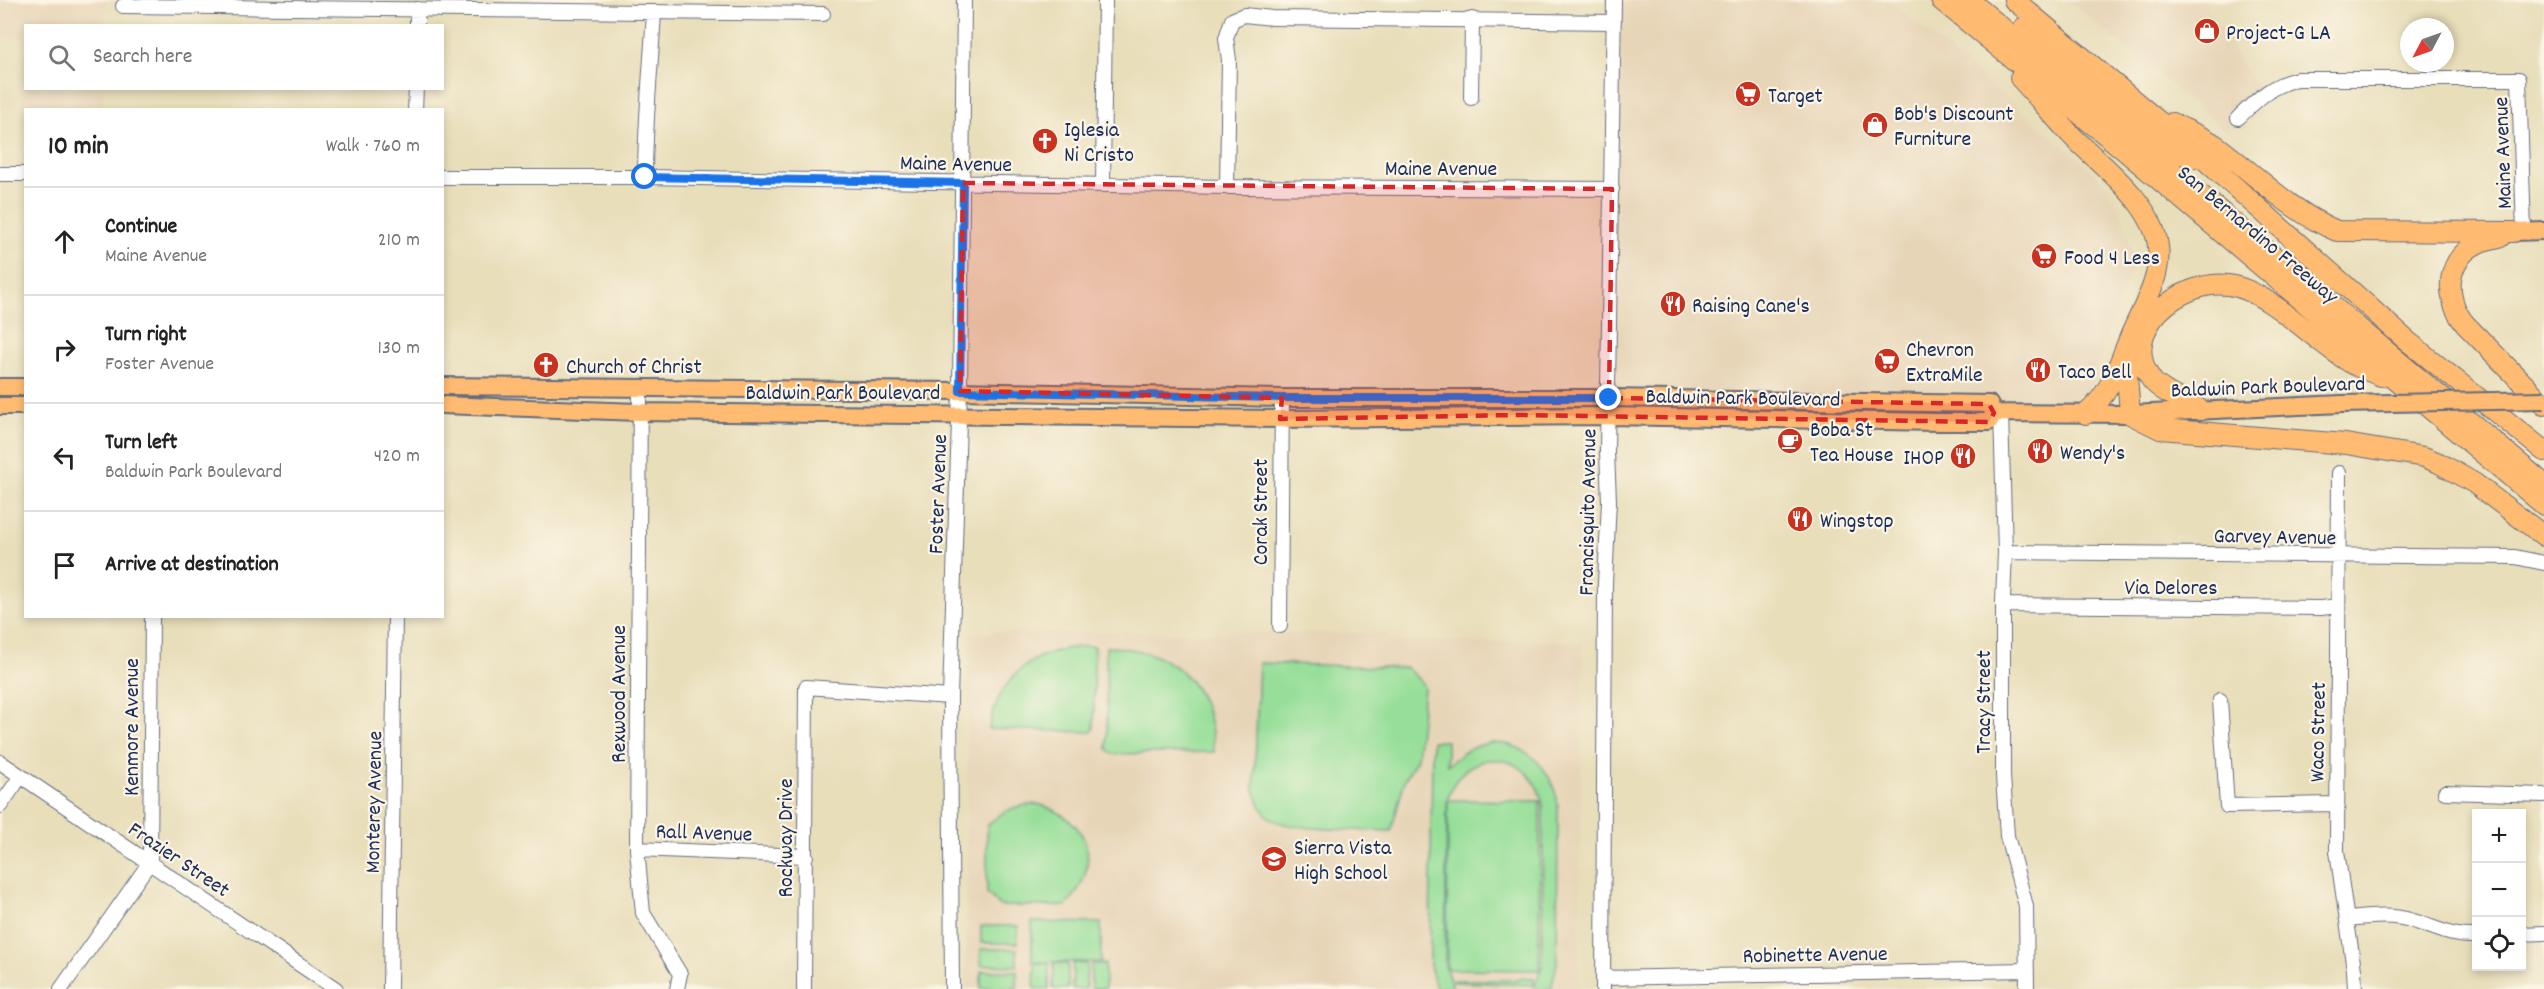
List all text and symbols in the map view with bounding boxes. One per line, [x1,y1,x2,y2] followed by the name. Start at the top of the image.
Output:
[2192,16,2222,46] shop icon: Project-G LA
[2400,18,2454,72] north arrow
[2226,19,2331,50] place label: Project-G LA
[24,24,444,90] search box
[45,41,78,74] icon: search
[93,42,192,73] text: Search here
[1733,79,1763,109] supermarket icon: Target
[1768,82,1823,113] place label: Target
[2487,96,2522,210] street label: Maine Avenue
[1894,100,2013,156] place label: Bob's Discount Furniture
[1860,110,1890,140] shop icon: Bob's Discount Furniture
[1064,116,1134,172] place label: Iglesia Ni Cristo
[1030,126,1060,156] church icon: Iglesia Ni Cristo
[48,129,108,166] text: 10 min
[326,133,420,161] text: Walk · 760 m
[900,149,1012,182] street label: Maine Avenue
[1385,155,1497,186] street label: Maine Avenue
[2169,159,2345,313] street label: San Bernardino Freeway
[631,163,657,189] route start
[105,212,177,243] text: Continue
[48,225,81,258] icon: ahead
[378,227,420,255] text: 210 m
[2029,241,2059,271] supermarket icon: Food 4 Less
[105,243,207,271] text: Maine Avenue
[2064,244,2160,275] place label: Food 4 Less
[1658,289,1688,319] restaurant icon: Raising Cane's
[1692,292,1810,323] place label: Raising Cane's
[105,320,187,351] text: Turn right
[48,333,81,366] icon: right
[378,335,420,363] text: 130 m
[1906,336,1983,392] place label: Chevron ExtraMile
[1872,346,1902,376] supermarket icon: Chevron ExtraMile
[531,350,561,380] church icon: Church of Christ
[105,351,214,379] text: Foster Avenue
[566,353,702,384] place label: Church of Christ
[2023,355,2053,385] restaurant icon: Taco Bell
[2058,358,2131,389] place label: Taco Bell
[2170,370,2366,407] street label: Baldwin Park Boulevard
[746,379,940,410] street label: Baldwin Park Boulevard
[1645,382,1841,417] street label: Baldwin Park Boulevard
[1595,384,1621,410] route end
[1810,416,1893,472] place label: Boba St Tea House
[1775,426,1805,456] cafe icon: Boba St Tea House
[105,428,177,459] text: Turn left
[1573,428,1606,596] street label: Francisquito Avenue
[922,434,957,555] street label: Foster Avenue
[2025,436,2055,466] restaurant icon: Wendy's
[2060,439,2125,470] place label: Wendy's
[48,441,81,474] icon: left
[1948,441,1978,471] restaurant icon: IHOP
[374,443,420,471] text: 420 m
[1903,444,1944,475] place label: IHOP
[105,459,282,487] text: Baldwin Park Boulevard
[1247,459,1278,565] street label: Corak Street
[1785,504,1815,534] restaurant icon: Wingstop
[1820,507,1894,538] place label: Wingstop
[2213,522,2336,555] street label: Garvey Avenue
[48,549,81,582] icon: arrive
[105,550,279,581] text: Arrive at destination
[2124,574,2218,605] street label: Via Delores
[605,625,636,763] street label: Rexwood Avenue
[1970,650,2001,754] street label: Tracy Street
[118,658,149,796] street label: Kenmore Avenue
[2303,682,2336,782] street label: Waco Street
[359,730,392,874] street label: Monterey Avenue
[772,778,803,898] street label: Rockway Drive
[2472,809,2526,971] map controls
[2472,809,2526,863] button: +
[121,815,235,906] street label: Frazier Street
[655,817,753,852] street label: Rall Avenue
[1294,834,1392,890] place label: Sierra Vista High School
[1259,844,1289,874] school or university icon: Sierra Vista High School
[2472,863,2526,917] button: −
[2472,917,2526,971] button: locate
[1742,940,1888,973] street label: Robinette Avenue

